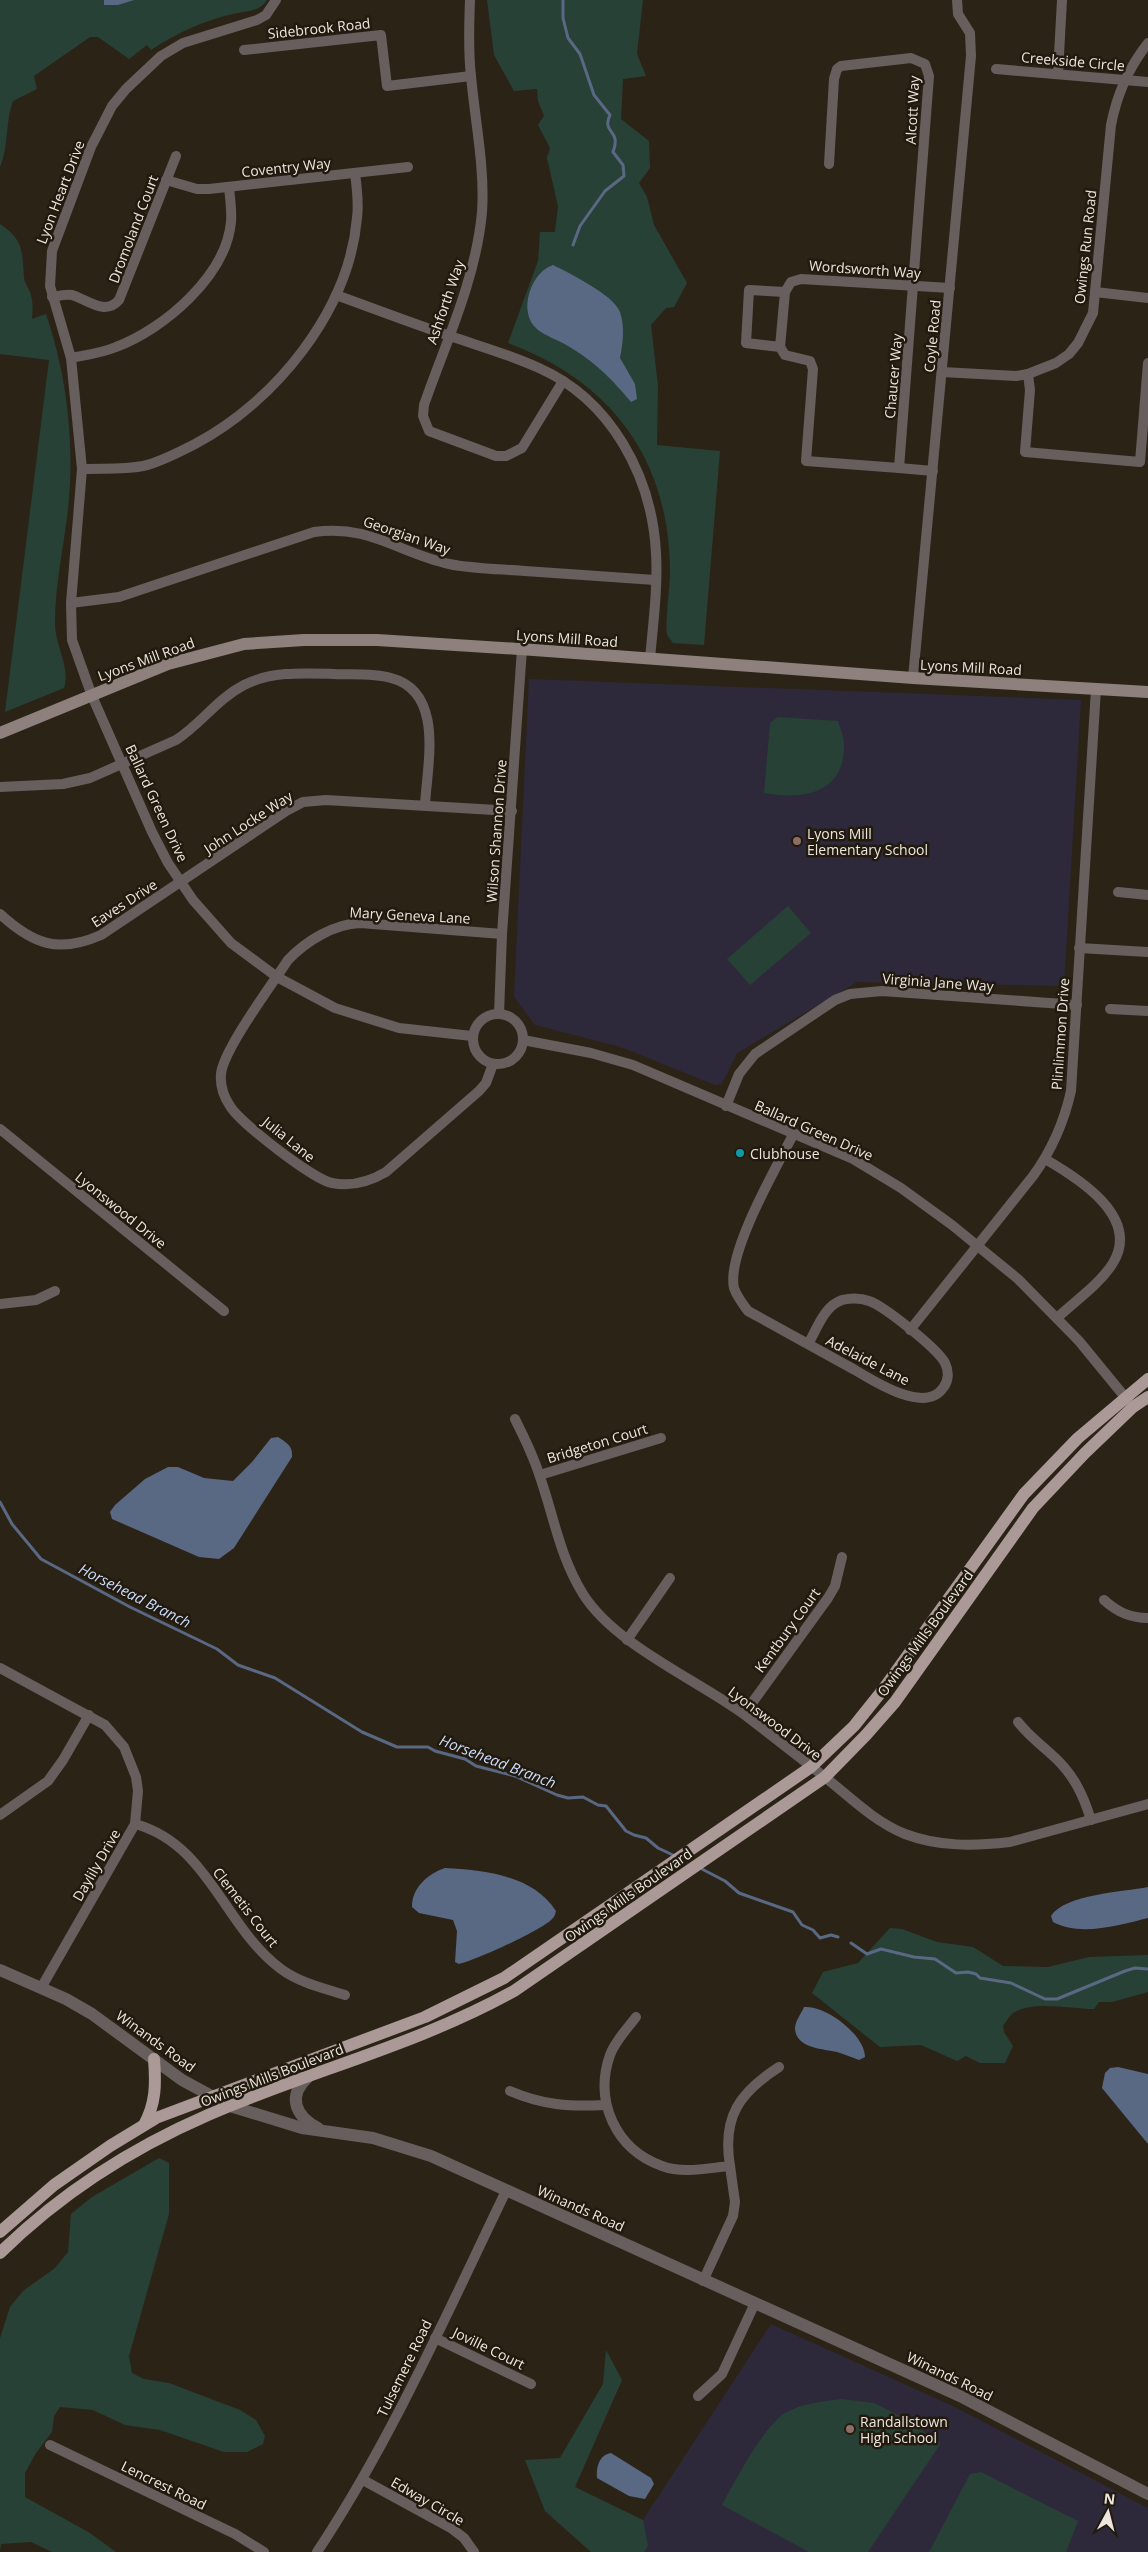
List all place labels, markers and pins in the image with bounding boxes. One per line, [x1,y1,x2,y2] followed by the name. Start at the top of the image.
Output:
[807,824,928,859] place label: Lyons Mill Elementary School
[791,835,803,847] marker: Lyons Mill Elementary School
[750,1144,820,1163] place label: Clubhouse
[734,1147,746,1159] marker: Clubhouse
[860,2412,948,2447] place label: Randallstown High School
[844,2423,856,2435] marker: Randallstown High School

